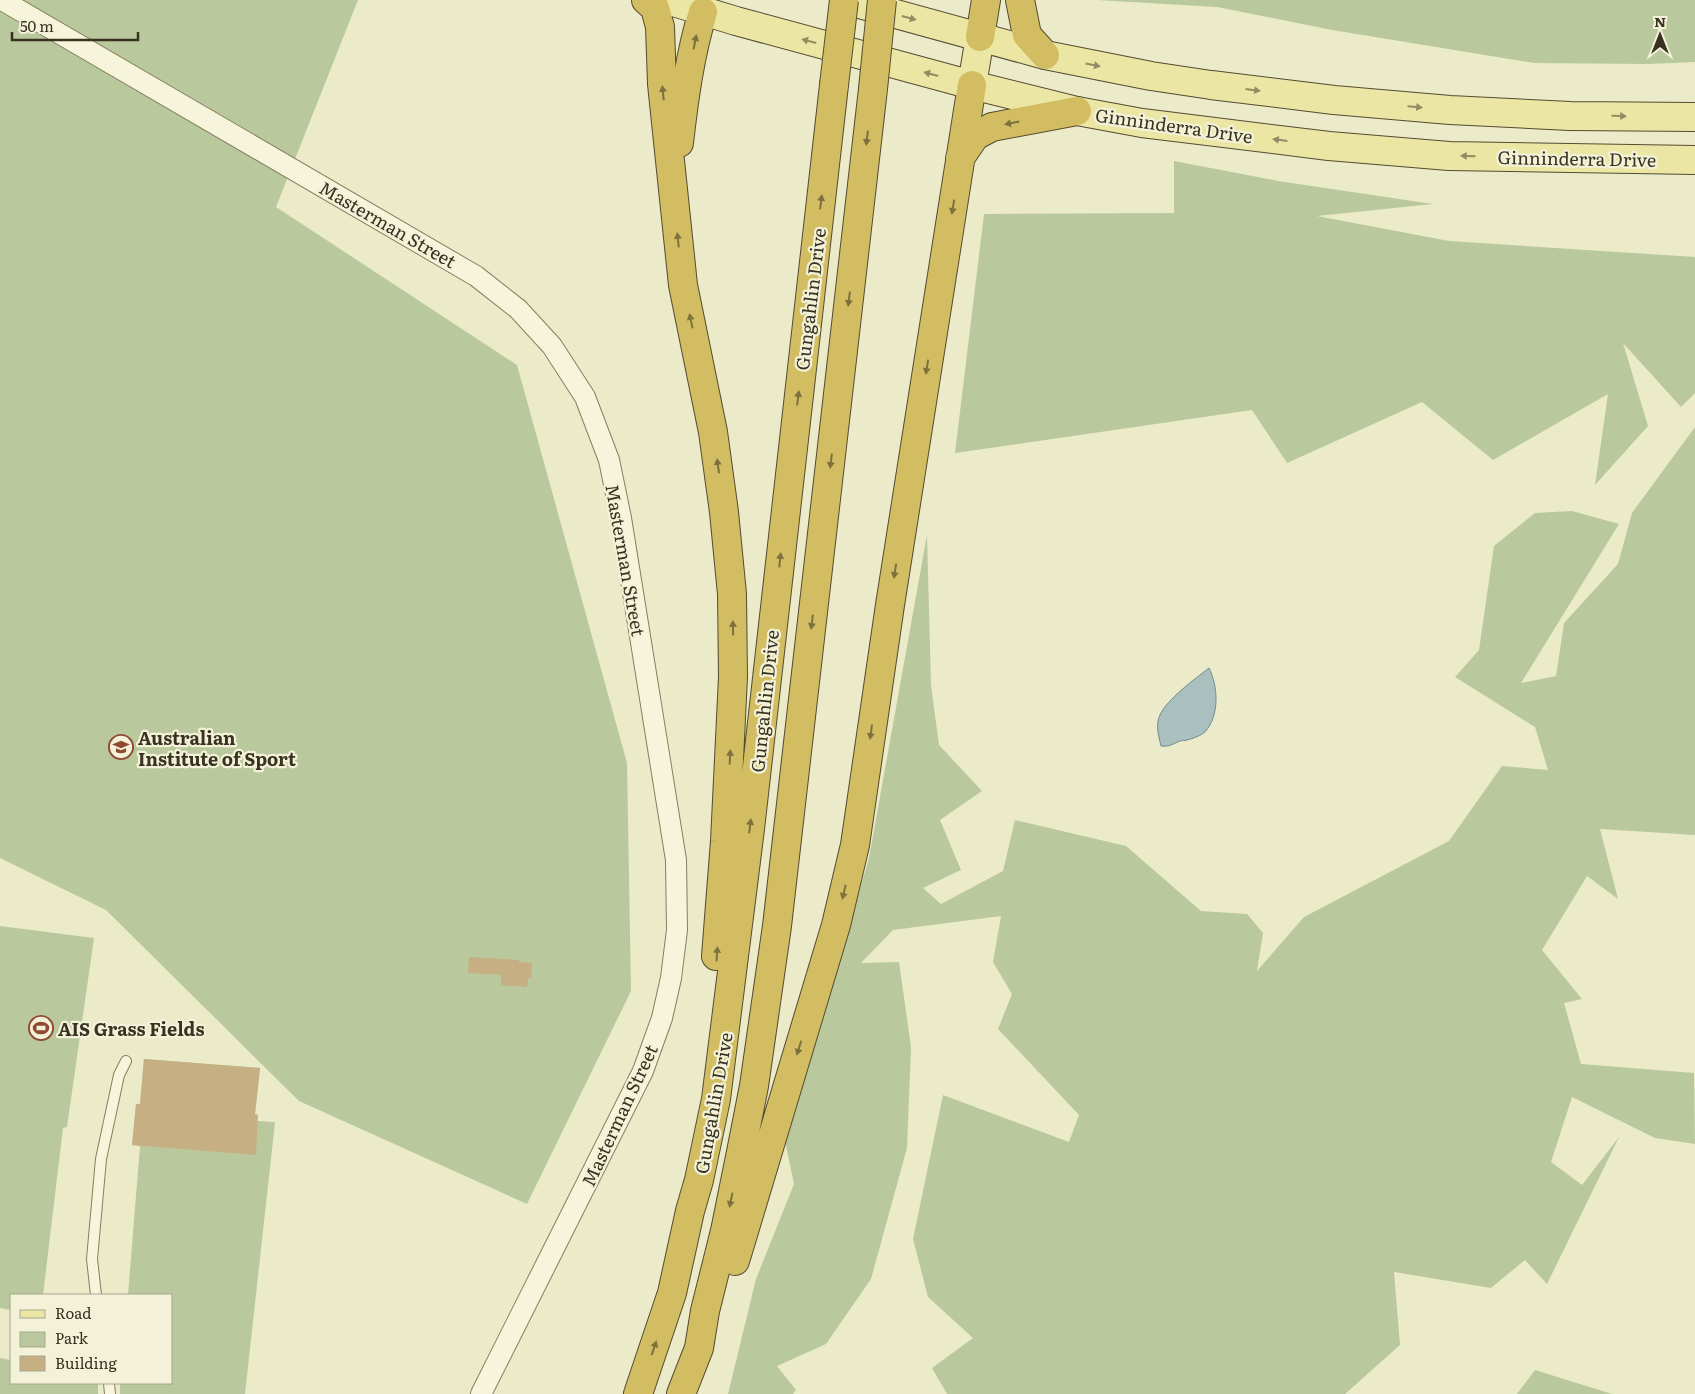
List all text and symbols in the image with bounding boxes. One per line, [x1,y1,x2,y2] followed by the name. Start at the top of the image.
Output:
[12,10,139,42] scale bar
[1635,10,1685,60] north arrow
[1654,11,1666,31] text: N
[20,14,54,37] text: 50 m
[901,14,916,22] one-way arrow
[692,34,700,50] one-way arrow
[802,37,817,45] one-way arrow
[1085,61,1101,69] one-way arrow
[923,70,938,78] one-way arrow
[659,85,667,101] one-way arrow
[1246,86,1262,94] one-way arrow
[1094,101,1254,149] street label: Ginninderra Drive
[1407,103,1423,111] one-way arrow
[1611,112,1627,120] one-way arrow
[1004,120,1020,128] one-way arrow
[863,130,871,146] one-way arrow
[1272,136,1288,144] one-way arrow
[1497,143,1657,173] street label: Ginninderra Drive
[1460,152,1476,160] one-way arrow
[315,174,462,275] street label: Masterman Street
[817,194,825,210] one-way arrow
[949,199,957,215] one-way arrow
[788,226,832,372] street label: Gungahlin Drive
[674,231,682,247] one-way arrow
[845,291,853,307] one-way arrow
[686,313,694,329] one-way arrow
[923,360,931,376] one-way arrow
[794,390,802,406] one-way arrow
[827,453,835,469] one-way arrow
[714,458,722,474] one-way arrow
[599,482,653,639] street label: Masterman Street
[776,552,784,568] one-way arrow
[890,564,898,580] one-way arrow
[808,614,816,630] one-way arrow
[729,620,737,636] one-way arrow
[743,628,785,774] street label: Gungahlin Drive
[138,724,296,772] place label: Australian Institute of Sport
[867,724,875,740] one-way arrow
[108,734,134,760] school or university icon: Australian Institute of Sport
[726,749,734,765] one-way arrow
[746,817,754,833] one-way arrow
[840,885,848,900] one-way arrow
[713,946,721,962] one-way arrow
[28,1015,54,1041] sports icon: AIS Grass Fields
[58,1015,204,1042] place label: AIS Grass Fields
[687,1030,739,1176] street label: Gungahlin Drive
[574,1039,664,1191] street label: Masterman Street
[795,1041,802,1056] one-way arrow
[727,1192,735,1208] one-way arrow
[10,1294,172,1384] legend
[55,1301,91,1324] text: Road
[55,1326,89,1349] text: Park
[650,1340,658,1355] one-way arrow
[55,1351,117,1374] text: Building

